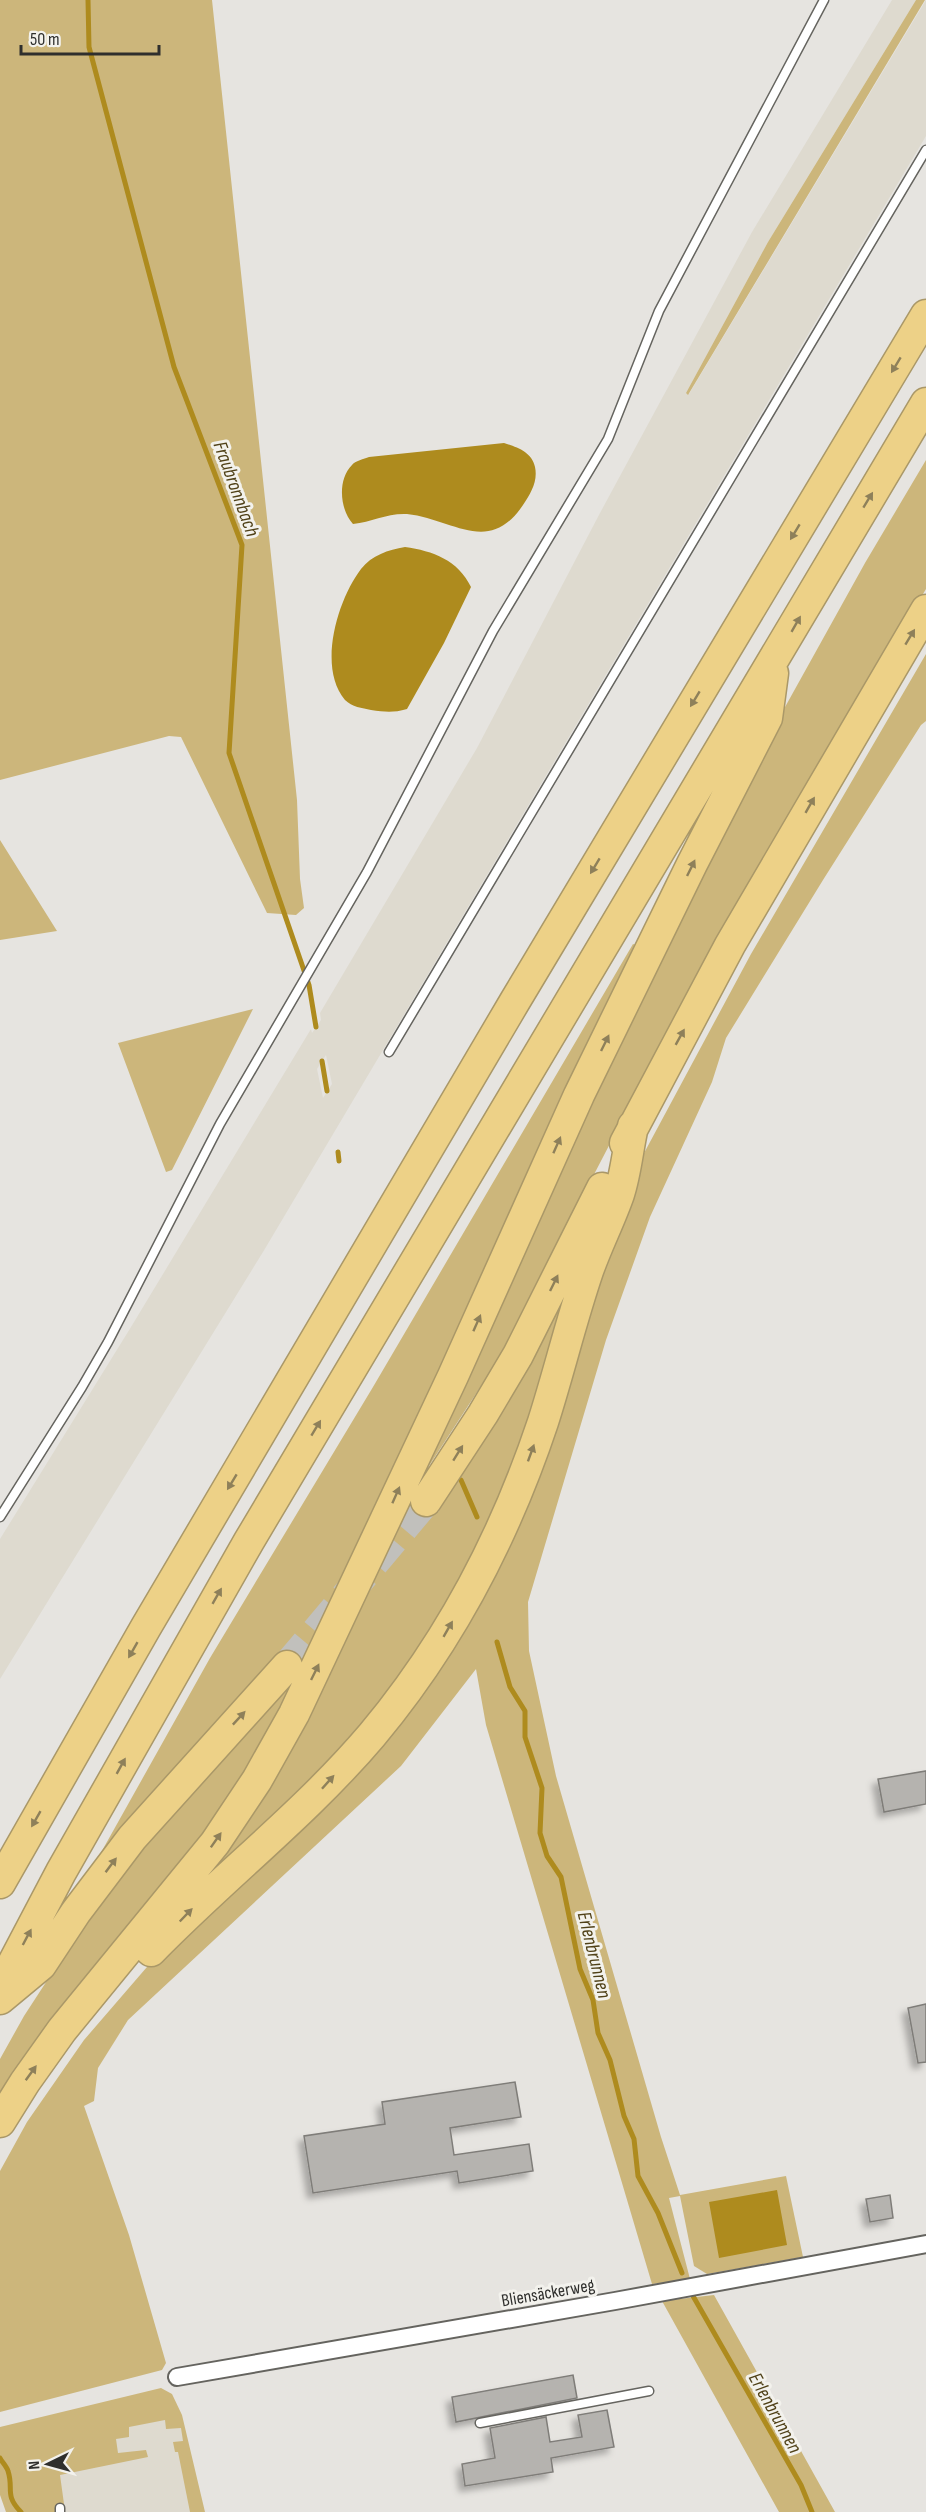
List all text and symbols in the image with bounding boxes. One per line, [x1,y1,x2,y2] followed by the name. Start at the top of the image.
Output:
[21,18,159,56] scale bar
[30,29,60,50] text: 50 m
[890,357,901,373] one-way arrow
[208,438,264,540] water label: Fraubronnbach
[863,492,874,508] one-way arrow
[790,524,800,541] one-way arrow
[790,615,800,632] one-way arrow
[904,629,915,645] one-way arrow
[689,691,700,707] one-way arrow
[805,797,816,813] one-way arrow
[590,858,600,875] one-way arrow
[686,859,695,876] one-way arrow
[675,1029,685,1046] one-way arrow
[599,1034,609,1052] one-way arrow
[552,1136,561,1153] one-way arrow
[549,1274,559,1292] one-way arrow
[472,1313,482,1331] one-way arrow
[311,1419,321,1436] one-way arrow
[453,1444,464,1461] one-way arrow
[527,1444,537,1462] one-way arrow
[227,1474,237,1491] one-way arrow
[392,1487,401,1504] one-way arrow
[212,1588,223,1604] one-way arrow
[443,1620,453,1637] one-way arrow
[128,1642,138,1659] one-way arrow
[310,1664,319,1681] one-way arrow
[232,1712,246,1726] one-way arrow
[116,1757,126,1774] one-way arrow
[321,1775,334,1790] one-way arrow
[31,1811,41,1828] one-way arrow
[210,1833,222,1849] one-way arrow
[105,1857,117,1873] one-way arrow
[178,1909,192,1923] one-way arrow
[572,1909,616,2001] water label: Erlenbrunnen
[22,1928,32,1945] one-way arrow
[25,2065,37,2081] one-way arrow
[500,2274,596,2312] street label: Bliensäckerweg
[743,2369,807,2457] water label: Erlenbrunnen
[18,2434,78,2494] north arrow
[25,2460,44,2470] text: N

